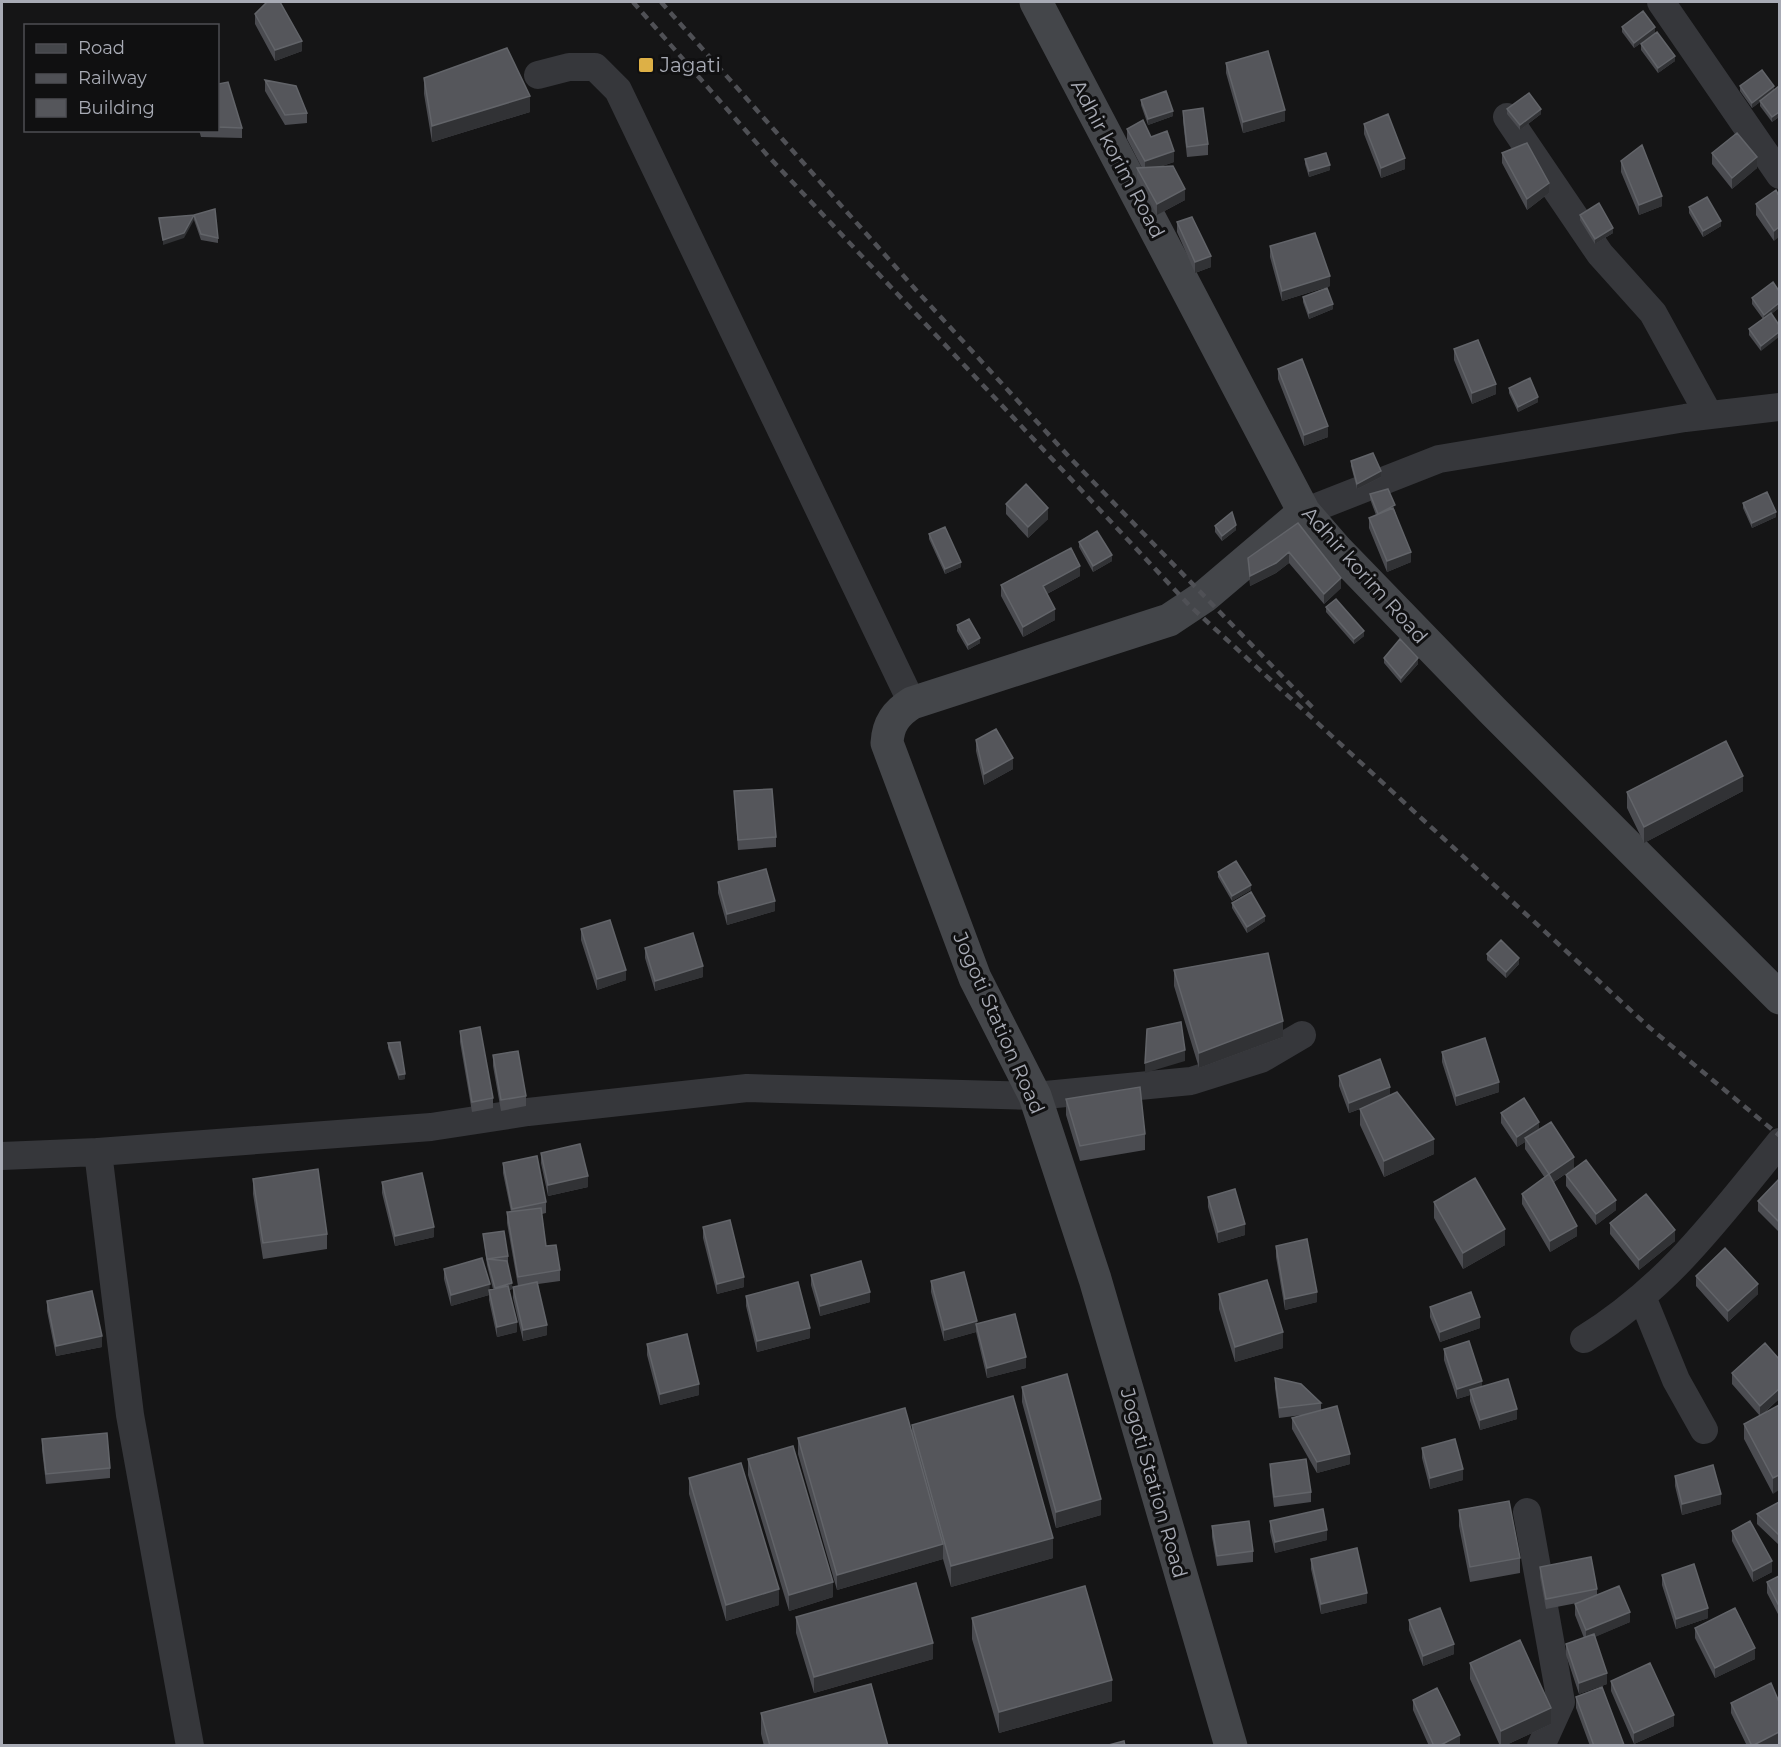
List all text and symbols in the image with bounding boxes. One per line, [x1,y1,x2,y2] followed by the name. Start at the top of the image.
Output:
[24,24,219,132] legend
[78,37,125,59] text: Road
[659,53,721,77] place label: Jagati
[637,56,655,74] marker: Jagati
[78,67,147,89] text: Railway
[1066,76,1170,242] street label: Adhir korim Road
[78,97,155,119] text: Building
[1297,502,1433,648] street label: Adhir korim Road
[948,927,1050,1118] street label: Jogoti Station Road
[1115,1384,1193,1581] street label: Jogoti Station Road

